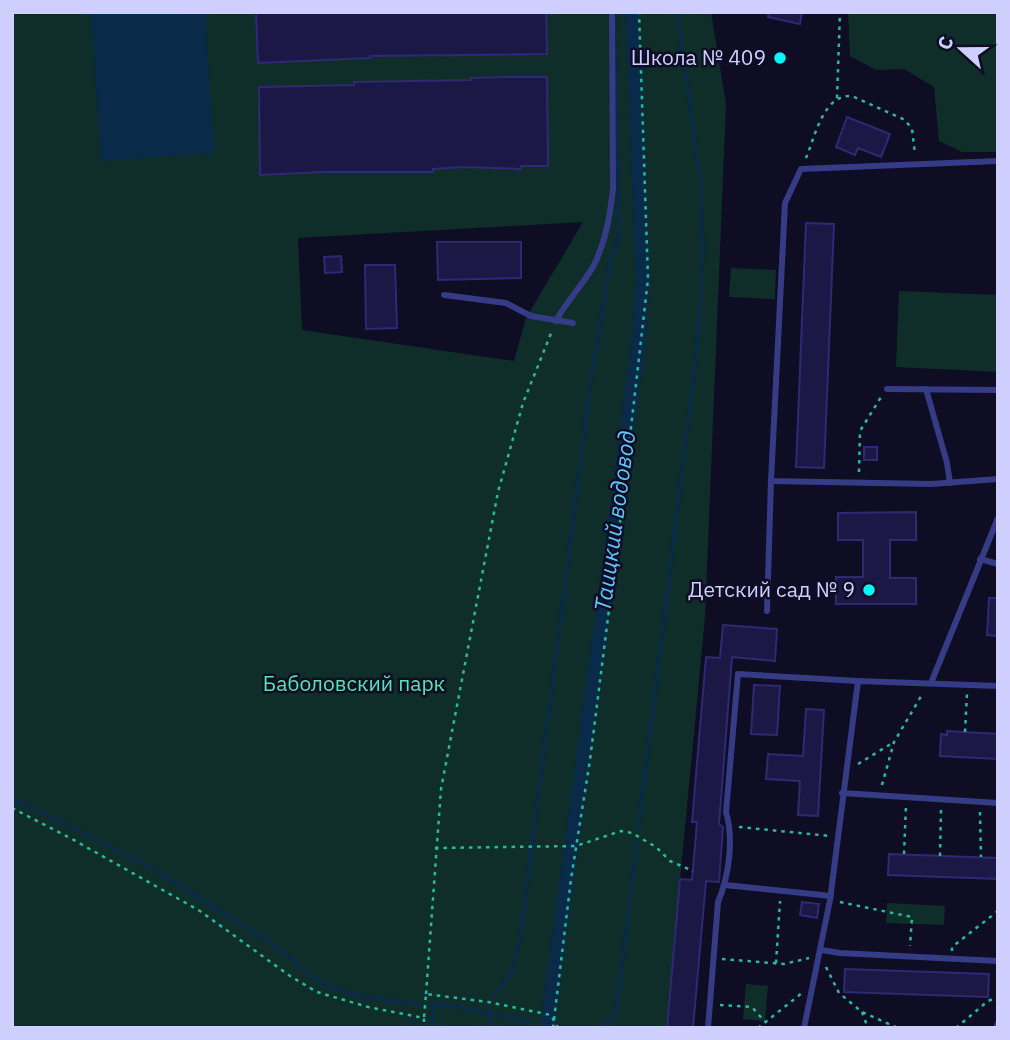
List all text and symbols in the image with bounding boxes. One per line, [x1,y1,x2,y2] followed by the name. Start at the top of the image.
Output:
[926,14,996,84] north arrow
[932,33,959,53] text: С
[631,43,766,71] place label: Школа № 409
[772,50,788,66] marker: Школа № 409
[586,428,642,613] water label: Таицкий водовод
[688,575,855,603] place label: Детский сад № 9
[861,582,877,598] marker: Детский сад № 9
[263,669,445,697] park label: Баболовский парк

